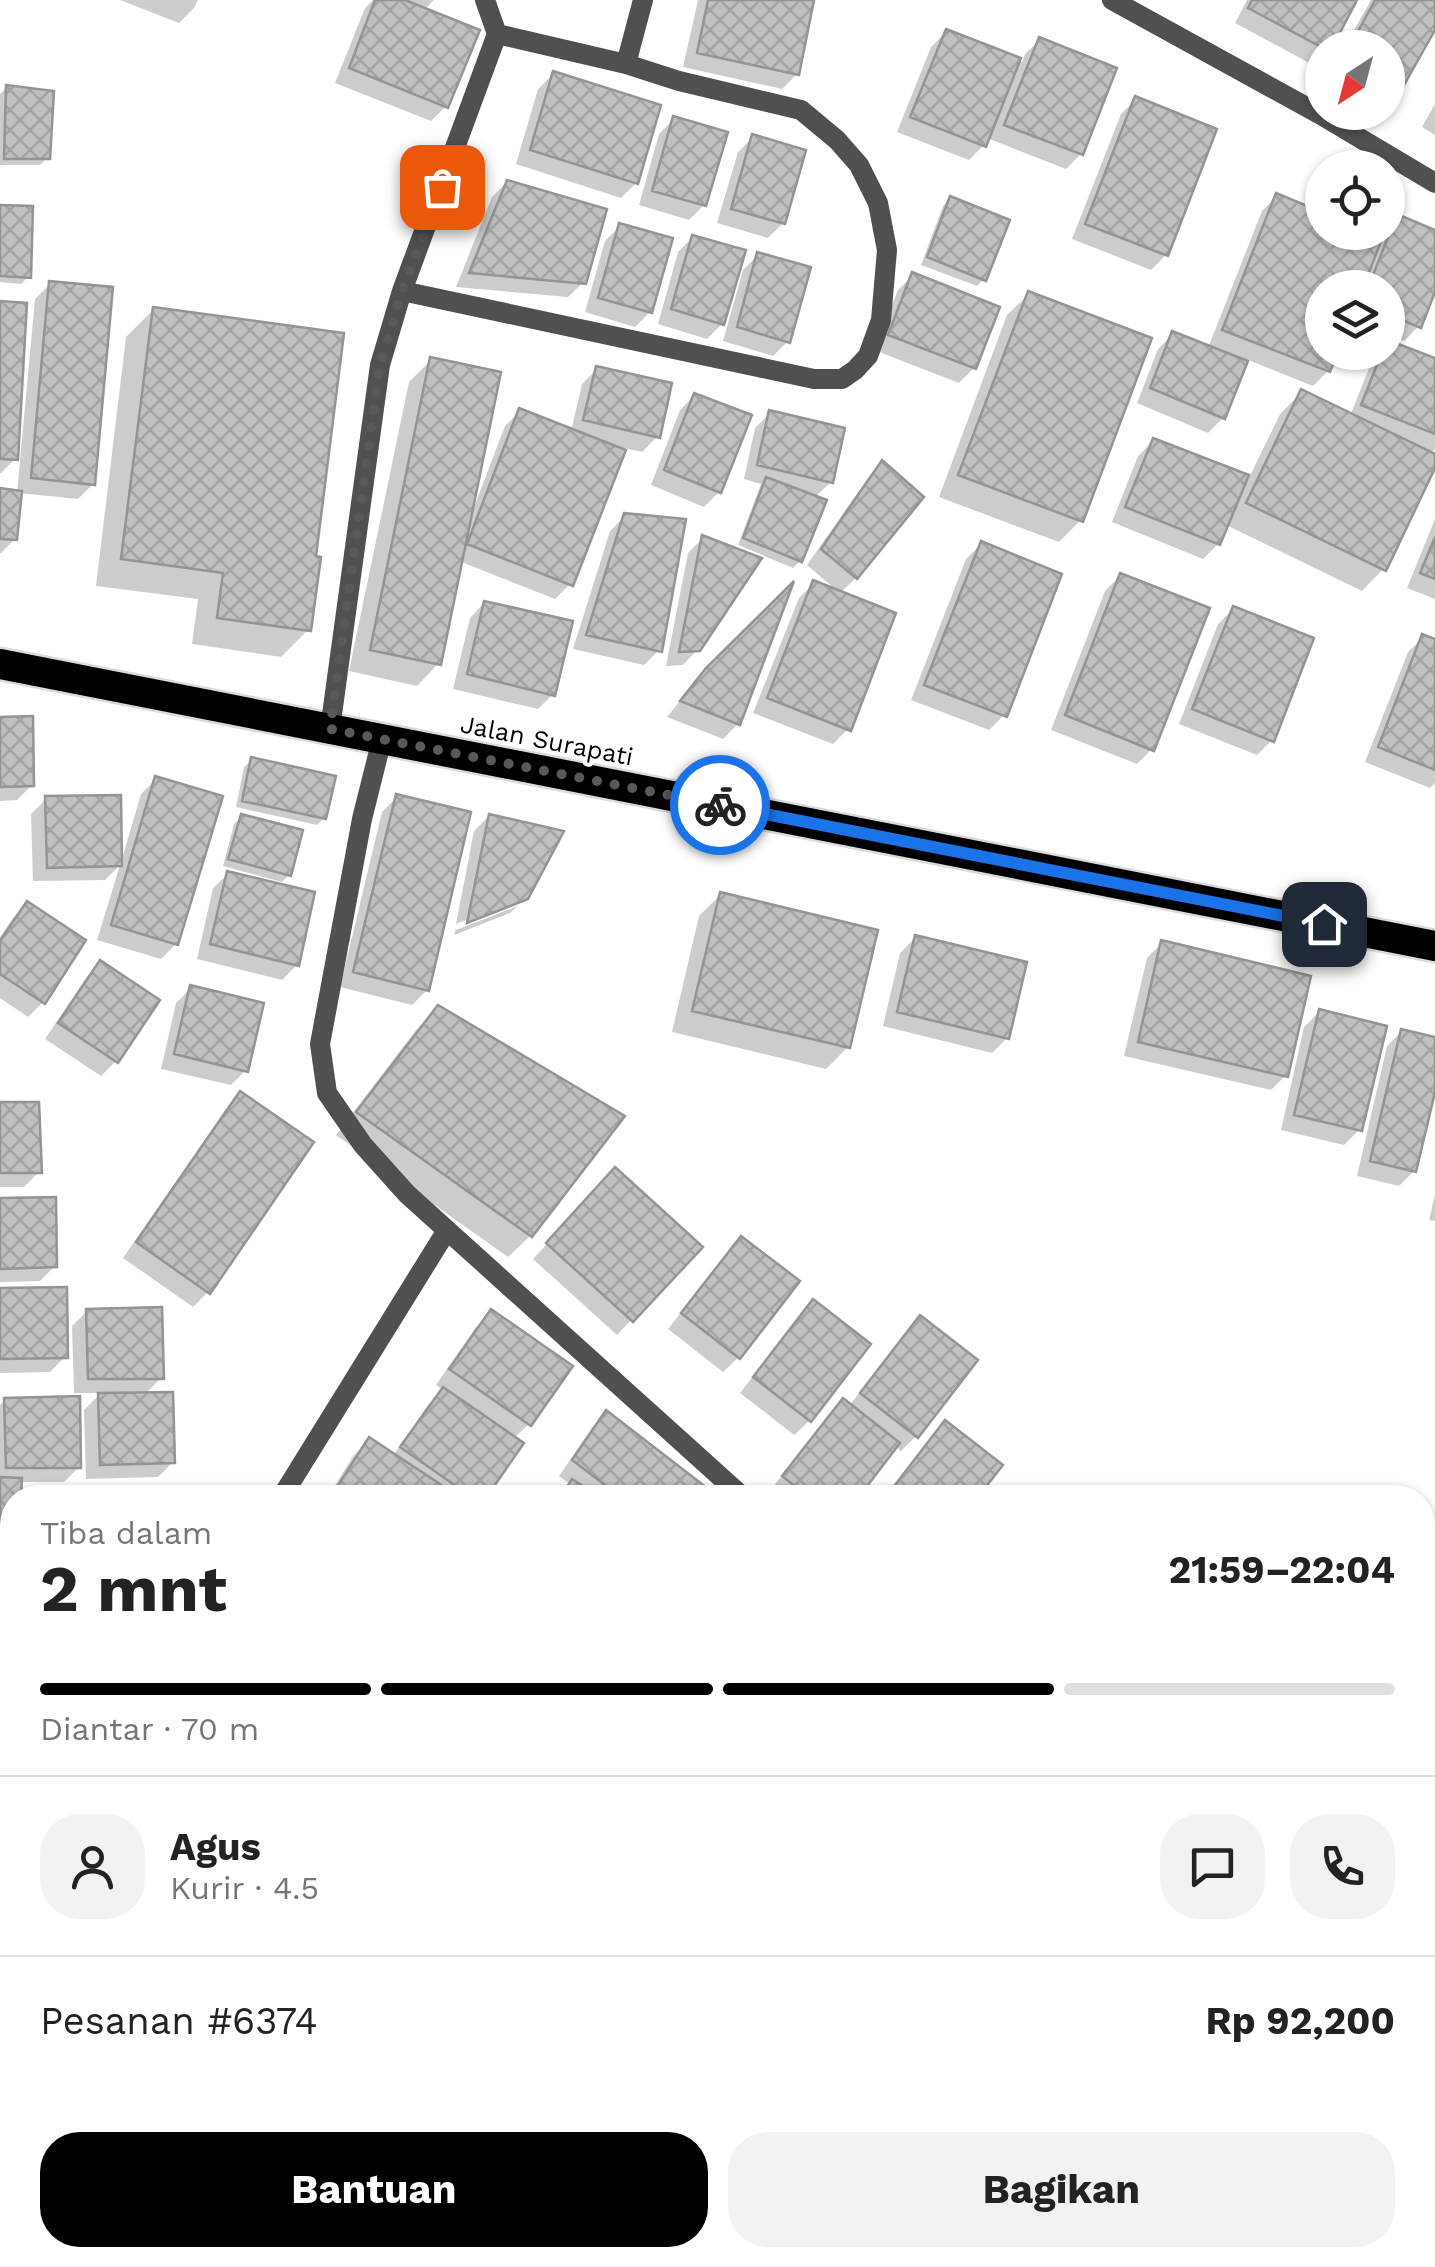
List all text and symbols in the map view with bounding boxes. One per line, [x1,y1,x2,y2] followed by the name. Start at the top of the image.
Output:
[1305,30,1405,130] north arrow
[1305,30,1405,370] map controls
[400,145,485,230] pin
[1305,150,1405,250] button: locate
[415,160,470,215] icon: bag
[1305,270,1405,370] button: layers
[458,710,636,771] street label: Jalan Surapati
[670,755,770,855] courier
[693,778,748,833] icon: bike
[1282,882,1367,967] pin
[1297,897,1352,952] icon: home
[40,1514,212,1552] text: Tiba dalam
[1169,1548,1395,1592] text: 21:59–22:04
[40,1551,227,1627] text: 2 mnt
[40,1710,259,1748] text: Diantar · 70 m
[40,1814,145,1919] button: person
[1160,1814,1265,1919] button: chat
[1290,1814,1395,1919] button: phone
[170,1825,261,1869] text: Agus
[170,1869,319,1907] text: Kurir · 4.5
[40,1999,318,2043] text: Pesanan #6374
[1206,1999,1395,2043] text: Rp 92,200
[40,2132,708,2247] button: Bantuan
[728,2132,1395,2247] button: Bagikan

